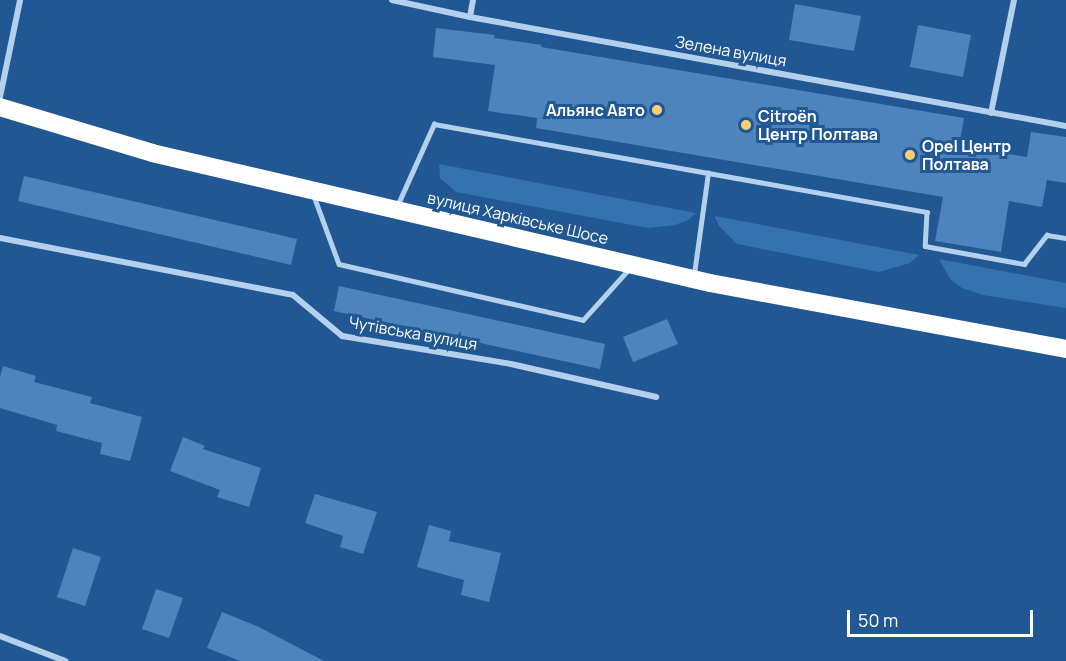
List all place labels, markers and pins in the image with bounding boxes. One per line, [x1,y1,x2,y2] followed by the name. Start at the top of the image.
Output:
[546,100,645,120] place label: Альянс Авто
[650,103,664,117] marker: Альянс Авто
[758,106,878,144] place label: Citroën Центр Полтава
[739,118,753,132] marker: Citroën Центр Полтава
[922,136,1011,174] place label: Opel Центр Полтава
[903,148,917,162] marker: Opel Центр Полтава

